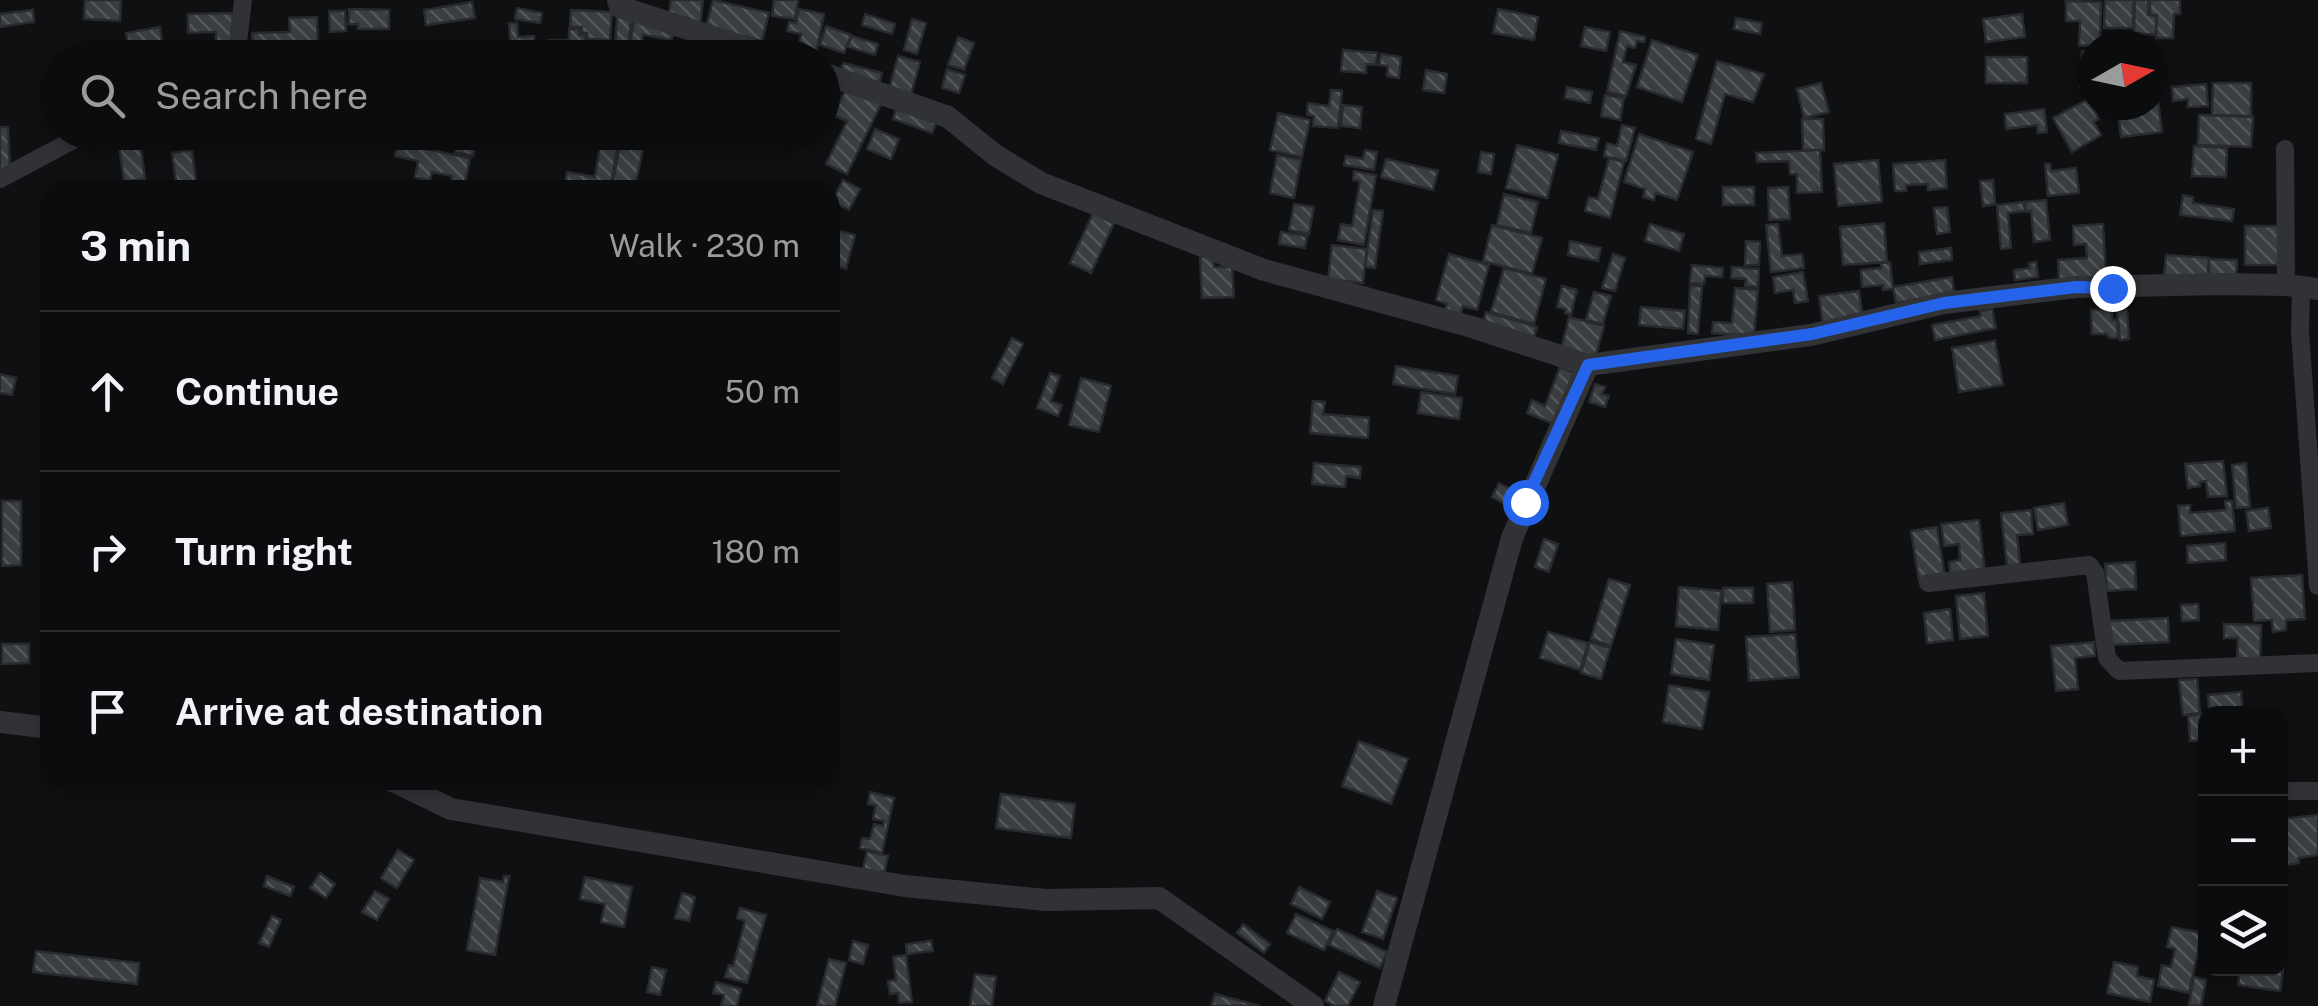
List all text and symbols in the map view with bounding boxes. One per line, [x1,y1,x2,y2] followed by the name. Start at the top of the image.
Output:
[2078,30,2168,120] north arrow
[40,40,840,150] search box
[75,68,130,123] icon: search
[155,73,368,118] text: Search here
[80,221,191,270] text: 3 min
[609,227,800,264] text: Walk · 230 m
[2090,266,2136,312] route end
[80,364,135,419] icon: ahead
[175,369,339,414] text: Continue
[724,373,800,410] text: 50 m
[1503,480,1549,526] route start
[80,524,135,579] icon: right
[175,529,353,574] text: Turn right
[711,533,800,570] text: 180 m
[80,684,135,739] icon: arrive
[175,689,543,734] text: Arrive at destination
[2198,706,2288,976] map controls
[2198,706,2288,796] button: +
[2198,796,2288,886] button: −
[2198,886,2288,976] button: layers

